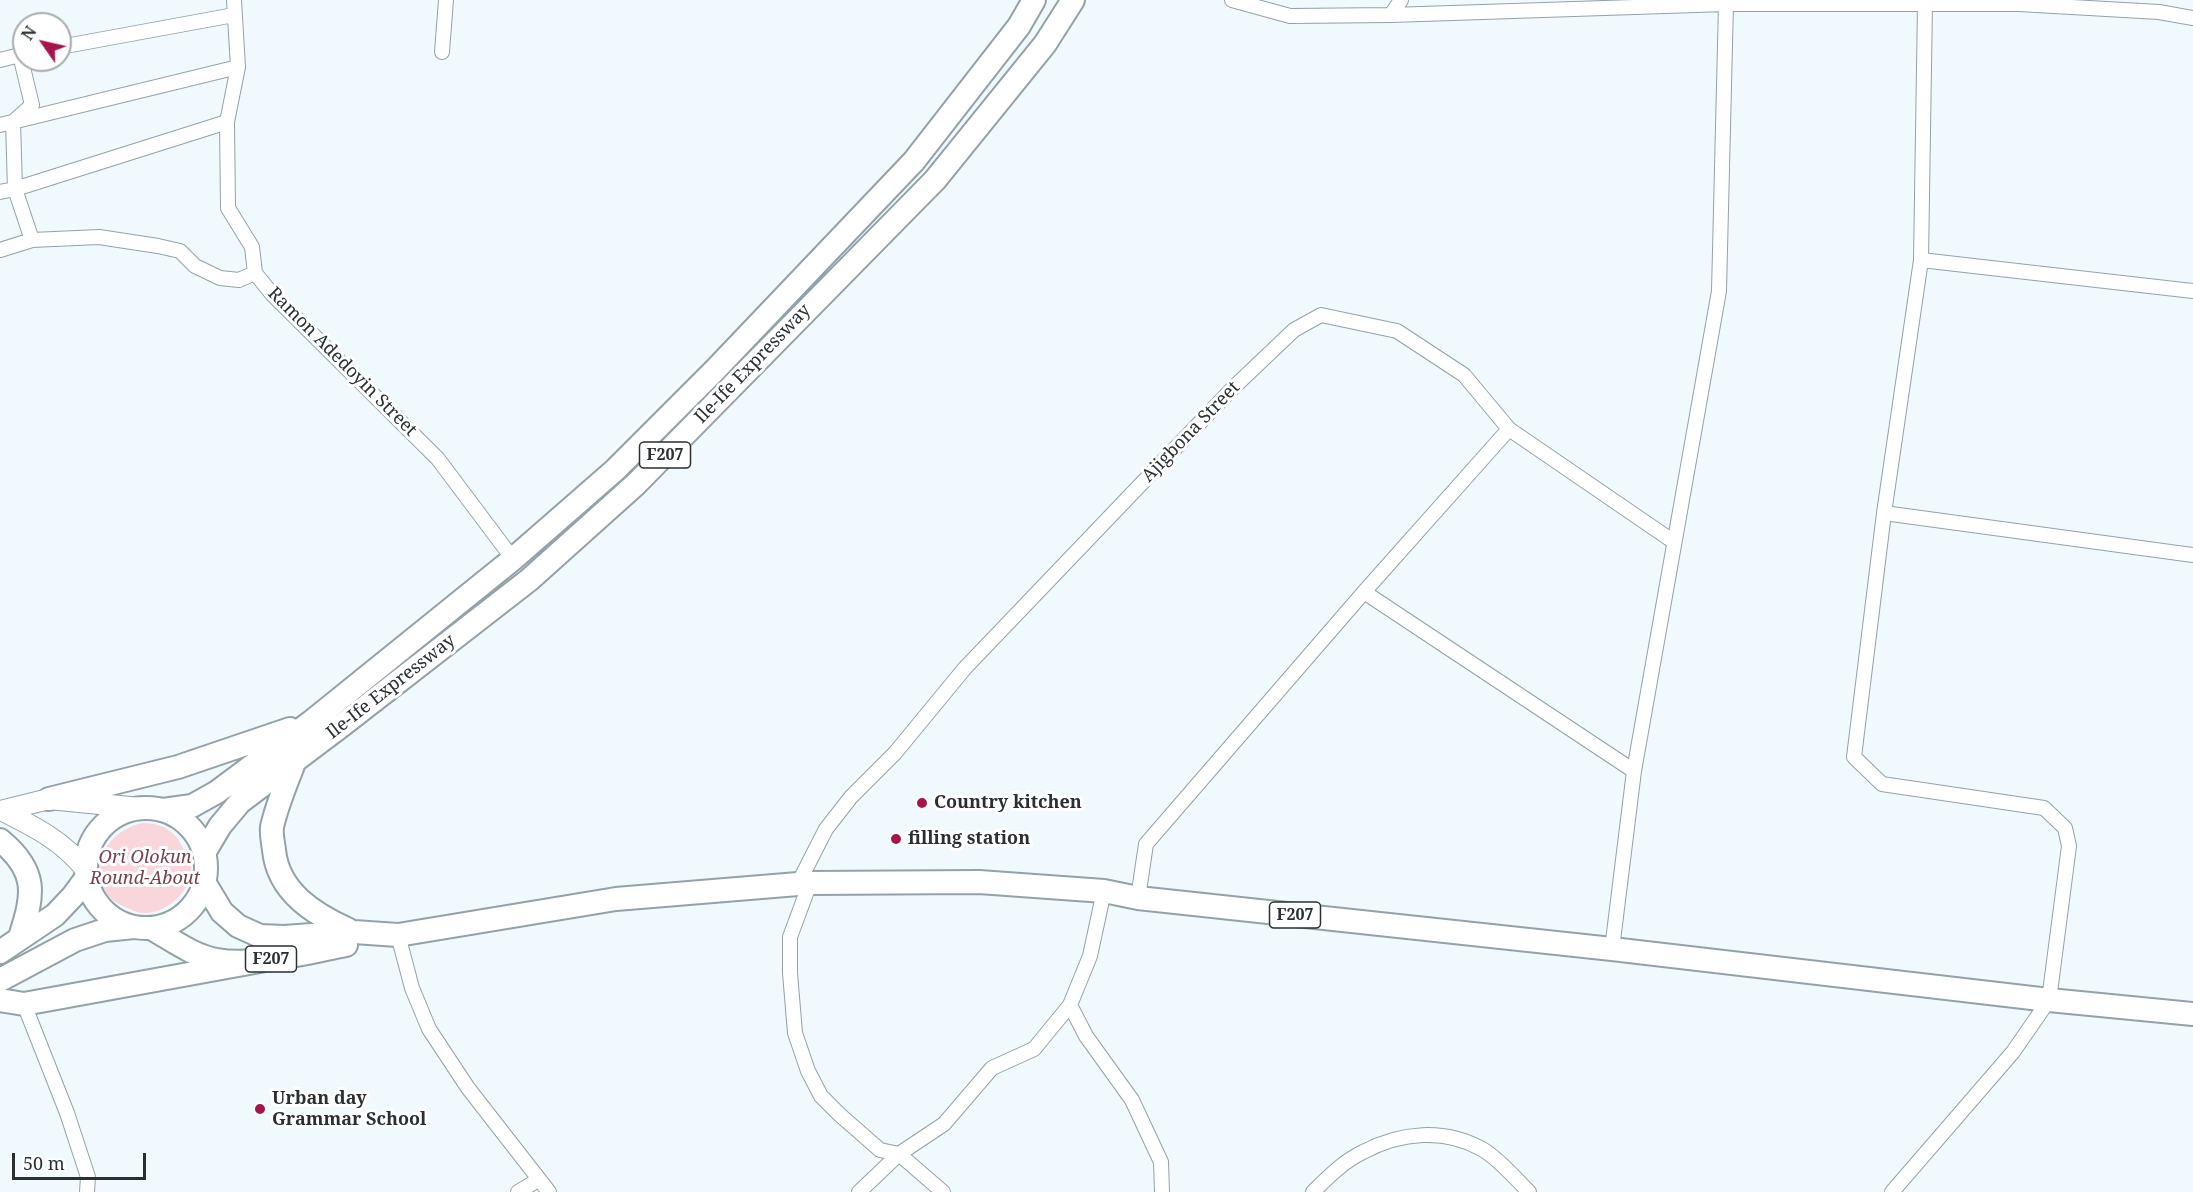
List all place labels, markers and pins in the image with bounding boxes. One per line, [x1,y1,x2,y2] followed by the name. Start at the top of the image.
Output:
[934,792,1082,814] place label: Country kitchen
[915,796,929,810] marker: Country kitchen
[908,828,1030,850] place label: filling station
[889,832,903,846] marker: filling station
[272,1088,426,1130] place label: Urban day Grammar School
[253,1102,267,1116] marker: Urban day Grammar School

